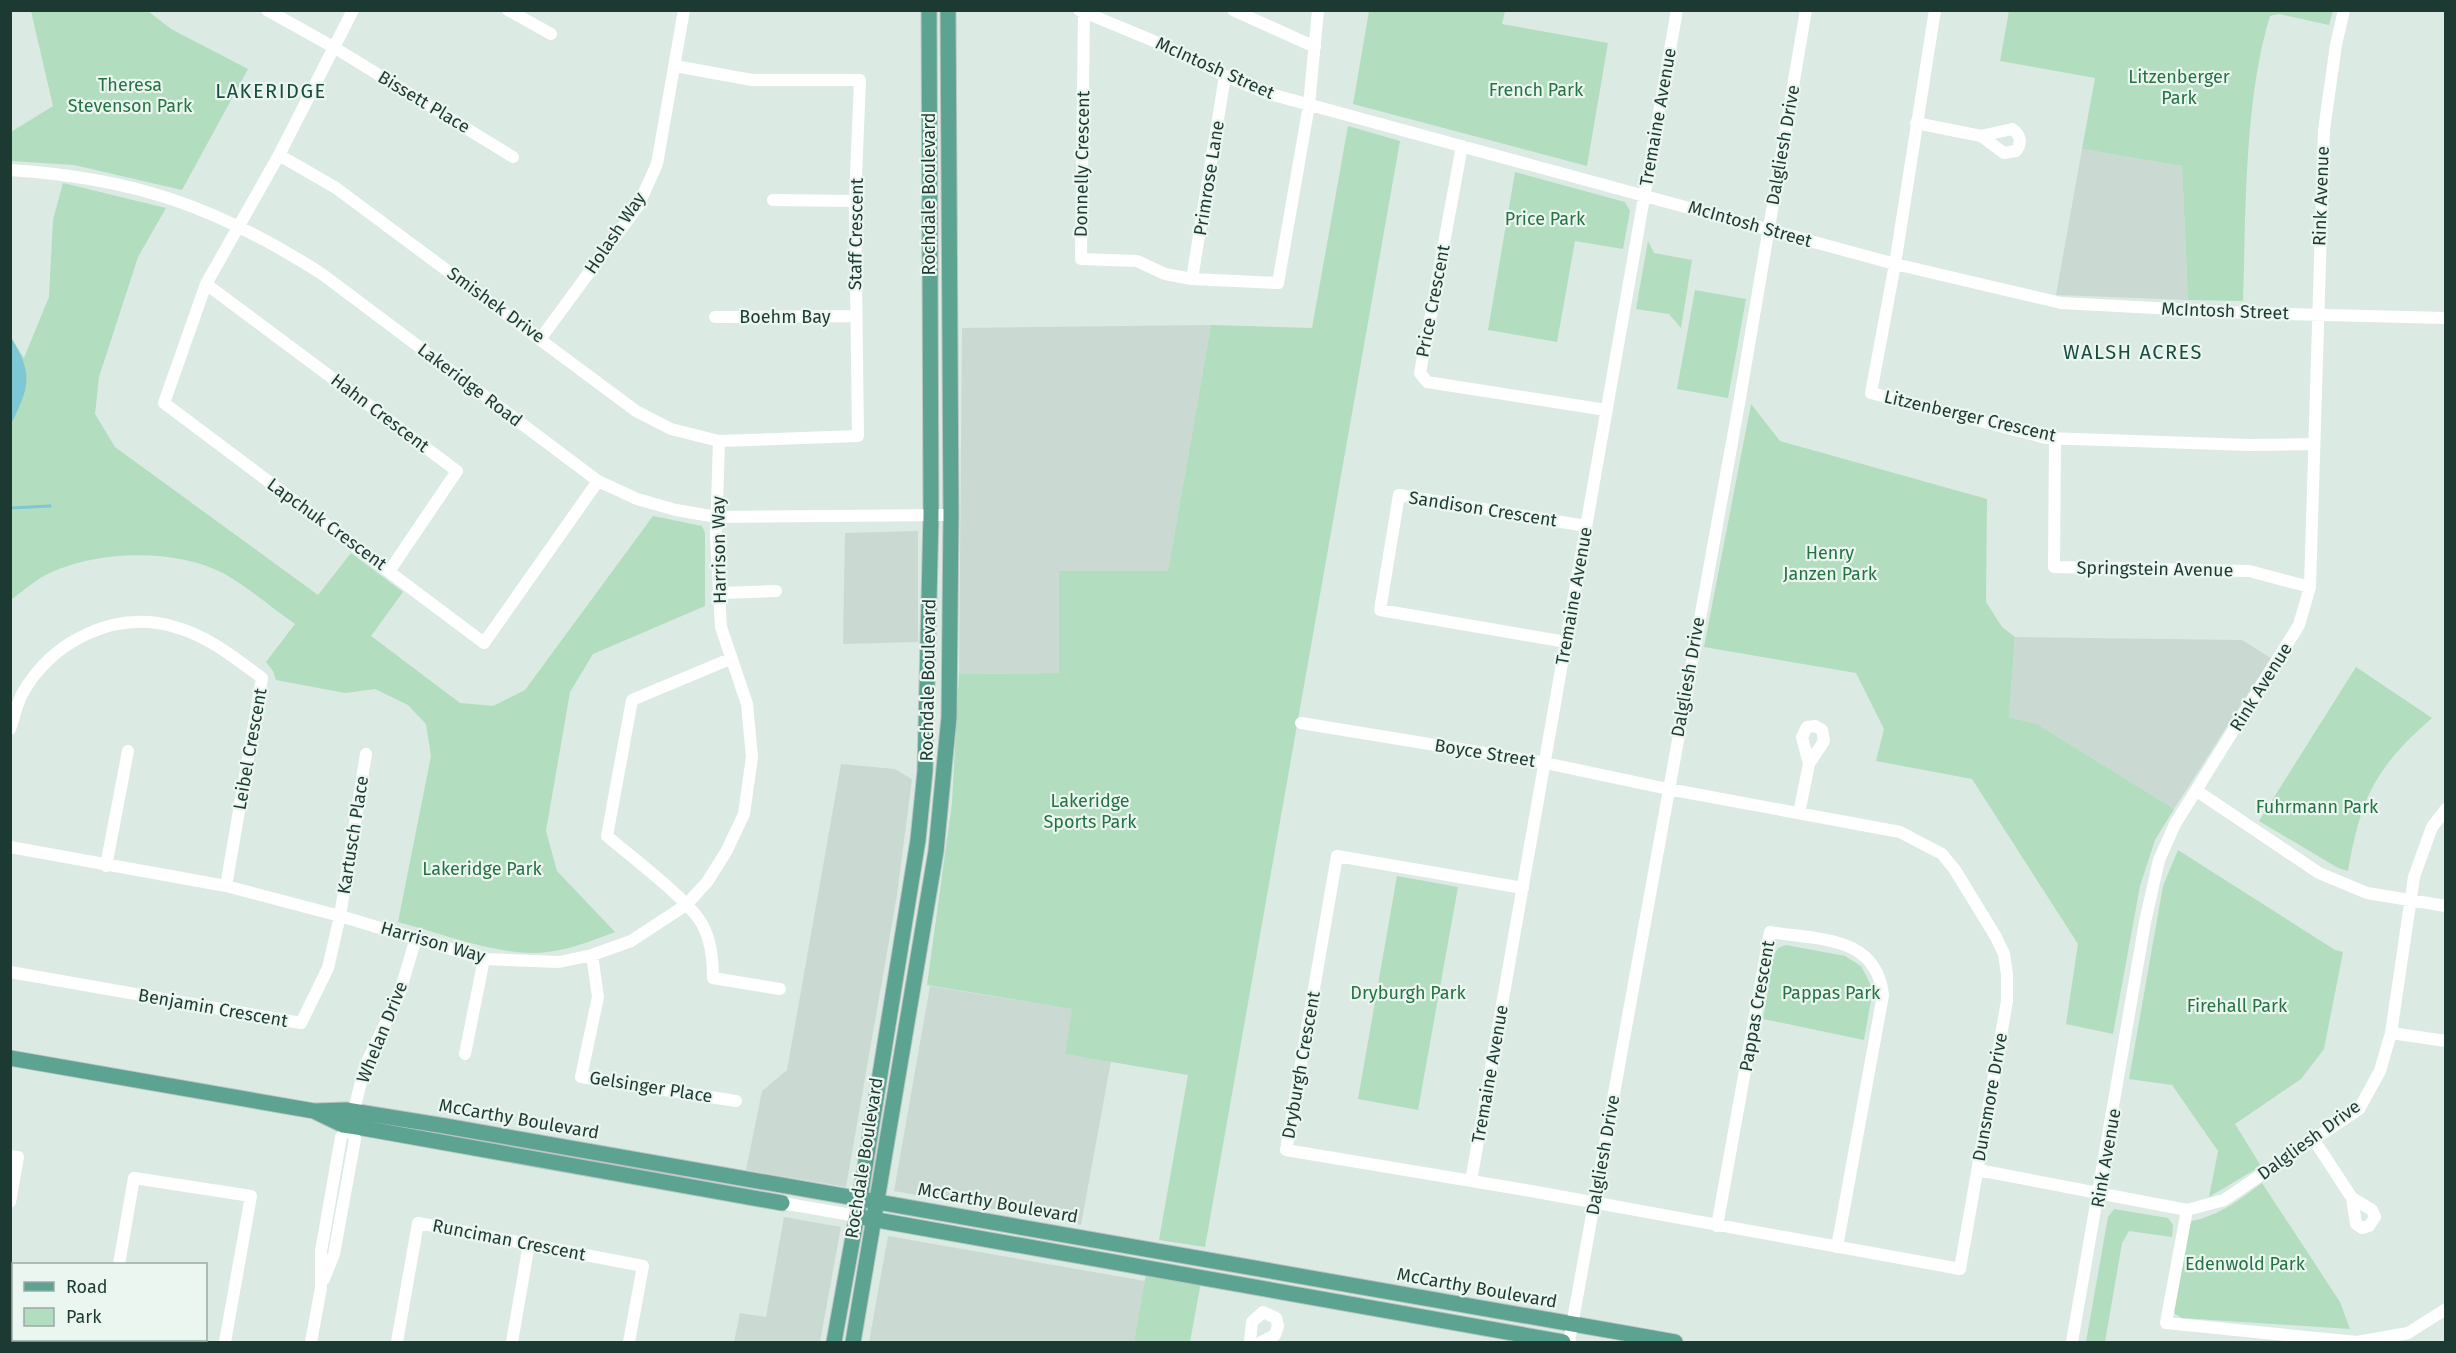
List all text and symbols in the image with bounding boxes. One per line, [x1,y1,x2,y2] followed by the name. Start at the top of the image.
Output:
[1152,32,1278,104] street label: McIntosh Street
[1635,46,1681,188] street label: Tremaine Avenue
[374,66,474,138] street label: Bissett Place
[2128,66,2230,109] park label: Litzenberger Park
[68,74,193,117] park label: Theresa Stevenson Park
[215,79,327,103] district label: LAKERIDGE
[1489,79,1584,101] park label: French Park
[1762,83,1804,207] street label: Dalgliesh Drive
[1070,90,1094,237] street label: Donnelly Crescent
[918,113,940,275] street label: Rochdale Boulevard
[1189,119,1229,237] street label: Primrose Lane
[2308,146,2334,246] street label: Rink Avenue
[844,177,868,290] street label: Staff Crescent
[580,188,650,278] street label: Holash Way
[1686,196,1815,252] street label: McIntosh Street
[1505,208,1586,230] park label: Price Park
[1411,242,1455,359] street label: Price Crescent
[443,262,549,348] street label: Smishek Drive
[2161,298,2290,324] street label: McIntosh Street
[739,306,831,328] street label: Boehm Bay
[413,338,527,432] street label: Lakeridge Road
[2063,340,2203,364] district label: WALSH ACRES
[326,369,434,457] street label: Hahn Crescent
[1882,385,2059,447] street label: Litzenberger Crescent
[263,473,391,575] street label: Lapchuk Crescent
[1407,486,1559,532] street label: Sandison Crescent
[707,496,731,604] street label: Harrison Way
[1551,525,1597,667] street label: Tremaine Avenue
[1783,542,1878,585] park label: Henry Janzen Park
[2076,557,2234,581] street label: Springstein Avenue
[916,598,940,762] street label: Rochdale Boulevard
[1667,615,1709,739] street label: Dalgliesh Drive
[2225,639,2297,735] street label: Rink Avenue
[228,686,272,812] street label: Leibel Crescent
[1433,734,1538,772] street label: Boyce Street
[333,774,373,896] street label: Kartusch Place
[1043,790,1137,833] park label: Lakeridge Sports Park
[2256,796,2379,818] park label: Fuhrmann Park
[422,858,542,880] park label: Lakeridge Park
[378,917,488,967] street label: Harrison Way
[1735,938,1779,1073] street label: Pappas Crescent
[352,978,412,1086] street label: Whelan Drive
[1350,982,1466,1004] park label: Dryburgh Park
[1782,982,1881,1004] park label: Pappas Park
[136,984,290,1032] street label: Benjamin Crescent
[1277,989,1325,1141] street label: Dryburgh Crescent
[2187,995,2288,1017] park label: Firehall Park
[1467,1003,1513,1145] street label: Tremaine Avenue
[1968,1031,2012,1163] street label: Dunsmore Drive
[588,1066,714,1108] street label: Gelsinger Place
[840,1076,888,1240] street label: Rochdale Boulevard
[1582,1093,1624,1217] street label: Dalgliesh Drive
[437,1094,601,1144] street label: McCarthy Boulevard
[2253,1095,2365,1185] street label: Dalgliesh Drive
[2086,1107,2126,1209] street label: Rink Avenue
[916,1178,1080,1228] street label: McCarthy Boulevard
[430,1214,588,1266] street label: Runciman Crescent
[2185,1253,2306,1275] park label: Edenwold Park
[12,1263,207,1341] legend
[1395,1263,1559,1313] street label: McCarthy Boulevard
[66,1276,108,1298] text: Road
[66,1306,102,1328] text: Park

